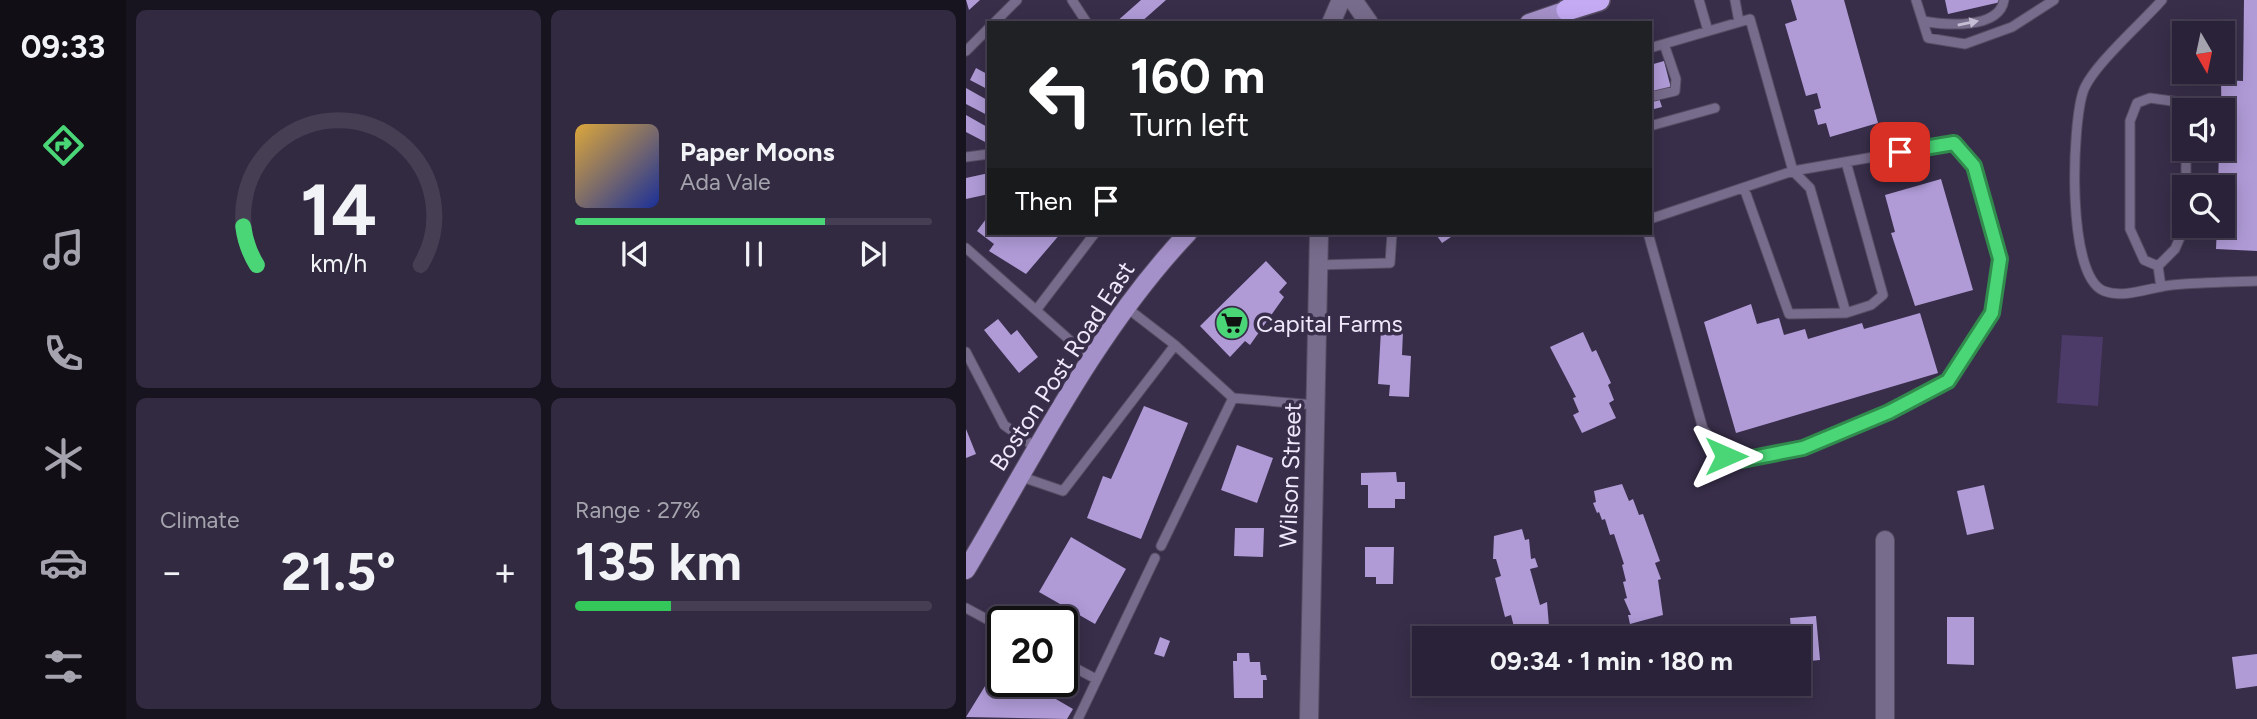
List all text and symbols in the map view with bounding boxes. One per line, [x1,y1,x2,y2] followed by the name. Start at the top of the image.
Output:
[1957,17,1979,28] one-way arrow
[2172,21,2235,84] north arrow
[2172,21,2235,238] map controls
[21,28,105,66] text: 09:33
[1130,46,1265,105] text: 160 m
[1015,49,1106,140] icon: left
[2172,98,2235,161] button: sound
[1130,106,1249,144] text: Turn left
[39,121,88,170] icon: directions
[1870,122,1930,182] pin
[1881,133,1919,171] icon: arrive
[680,136,835,168] text: Paper Moons
[300,166,377,253] text: 14
[680,168,771,196] text: Ada Vale
[2172,175,2235,238] button: search
[1087,182,1125,220] icon: arrive
[1015,185,1073,217] text: Then
[39,225,88,274] icon: music
[616,235,654,273] icon: previous
[735,235,773,273] icon: pause
[854,235,892,273] icon: next
[310,248,367,278] text: km/h
[983,256,1141,476] street label: Boston Post Road East
[1213,304,1251,342] supermarket icon: Capital Farms
[1256,309,1403,338] place label: Capital Farms
[39,329,88,378] icon: phone
[1273,402,1307,548] street label: Wilson Street
[1689,419,1763,493] position arrow
[39,434,88,483] icon: climate
[575,496,701,524] text: Range · 27%
[160,506,239,534] text: Climate
[575,531,742,593] text: 135 km
[39,538,88,587] icon: car
[281,541,396,603] text: 21.5°
[160,549,184,595] text: −
[493,549,517,595] text: +
[987,606,1078,697] speed limit sign: 20
[39,642,88,691] icon: filters
[1490,645,1733,677] text: 09:34 · 1 min · 180 m

